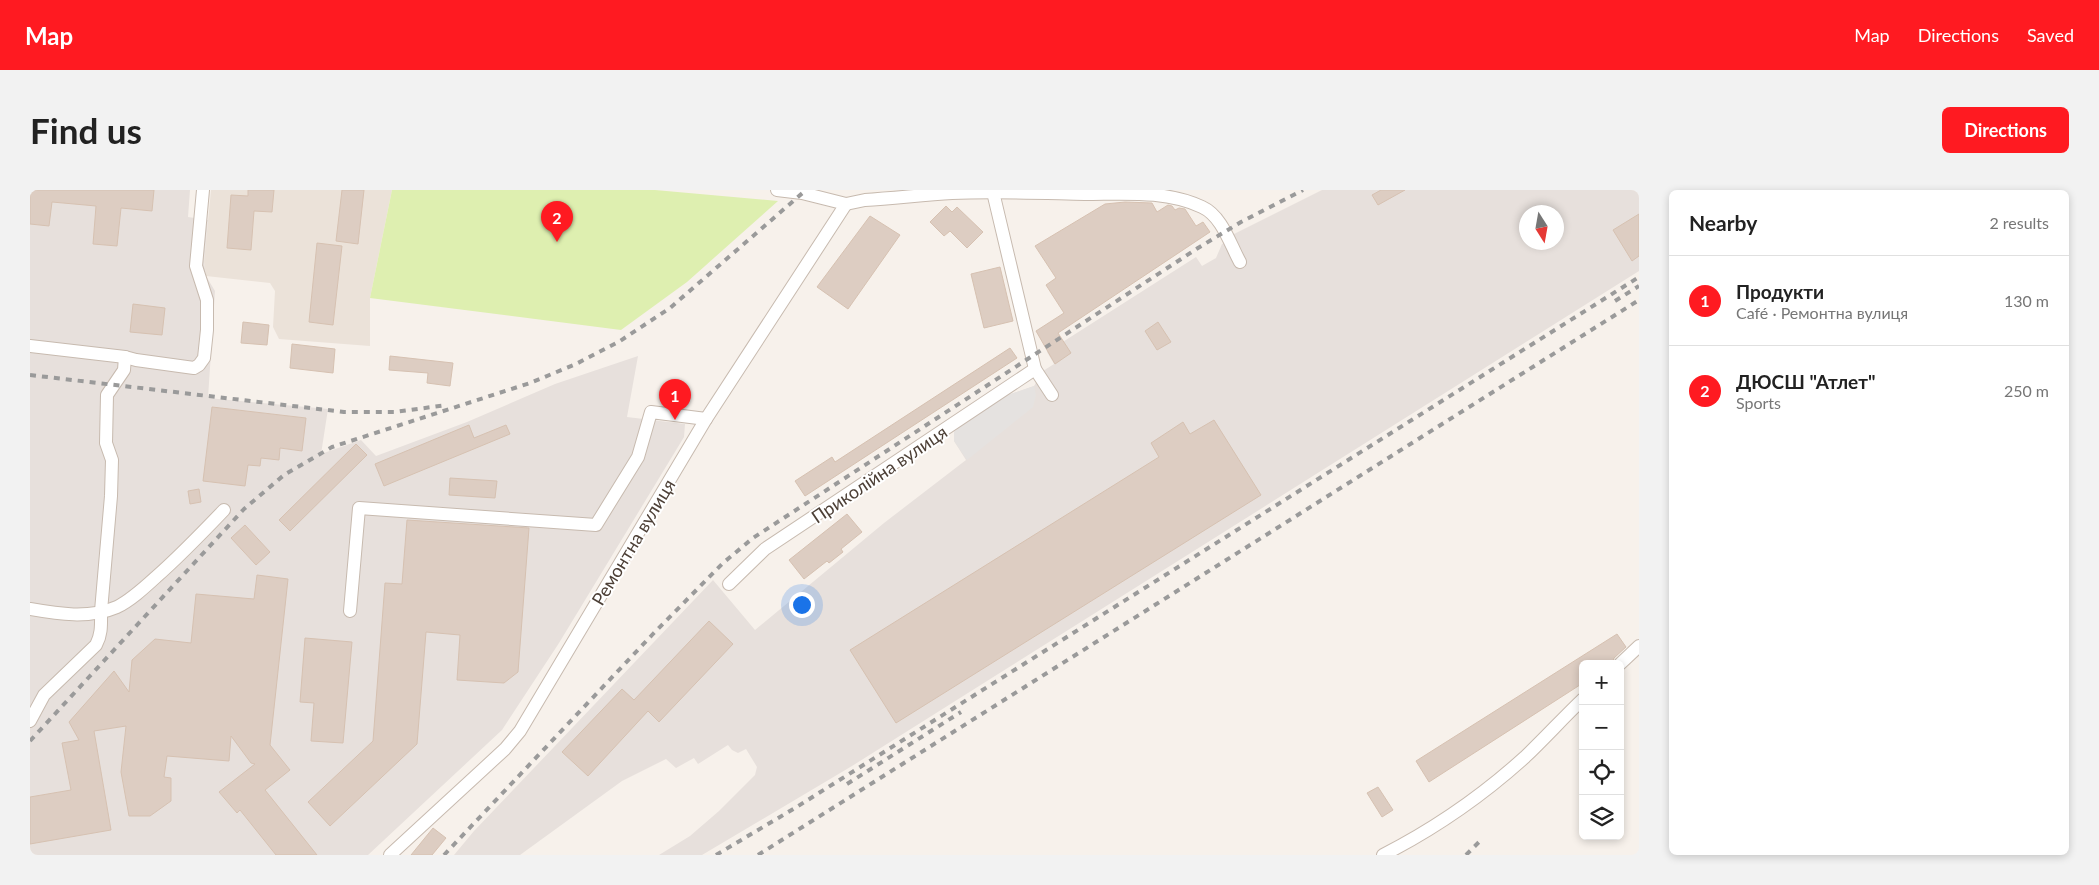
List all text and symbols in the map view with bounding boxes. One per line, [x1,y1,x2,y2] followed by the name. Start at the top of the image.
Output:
[25,21,73,50] text: Map
[1854,24,1890,46] text: Map
[1918,24,1999,46] text: Directions
[2027,24,2074,46] text: Saved
[1942,107,2069,153] button: Directions
[30,109,142,151] text: Find us
[541,201,573,242] pin: 2
[1519,205,1564,250] north arrow
[1689,210,1757,235] text: Nearby
[1989,213,2049,232] text: 2 results
[1736,280,1824,303] text: Продукти
[1700,291,1710,310] text: 1
[2004,291,2049,310] text: 130 m
[1736,303,1908,322] text: Café · Ремонтна вулиця
[1736,370,1875,393] text: ДЮСШ "Атлет"
[659,379,691,420] pin: 1
[1700,381,1710,400] text: 2
[2004,381,2049,400] text: 250 m
[1736,393,1781,412] text: Sports
[807,420,951,528] street label: Приколійна вулиця
[587,475,679,609] street label: Ремонтна вулиця
[789,592,815,618] your location
[1579,660,1624,840] map controls
[1579,660,1624,705] button: +
[1579,705,1624,750] button: −
[1579,750,1624,795] button: locate
[1579,795,1624,840] button: layers

